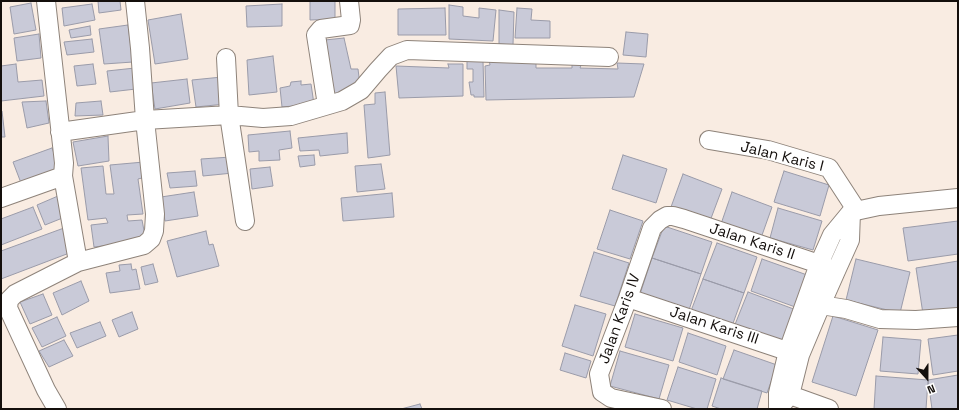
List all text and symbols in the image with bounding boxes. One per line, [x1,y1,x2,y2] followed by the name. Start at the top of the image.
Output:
[739,138,825,176] street label: Jalan Karis I
[707,220,797,264] street label: Jalan Karis II
[595,272,645,366] street label: Jalan Karis IV
[667,303,761,349] street label: Jalan Karis III
[907,358,947,398] north arrow
[925,381,937,397] text: N

